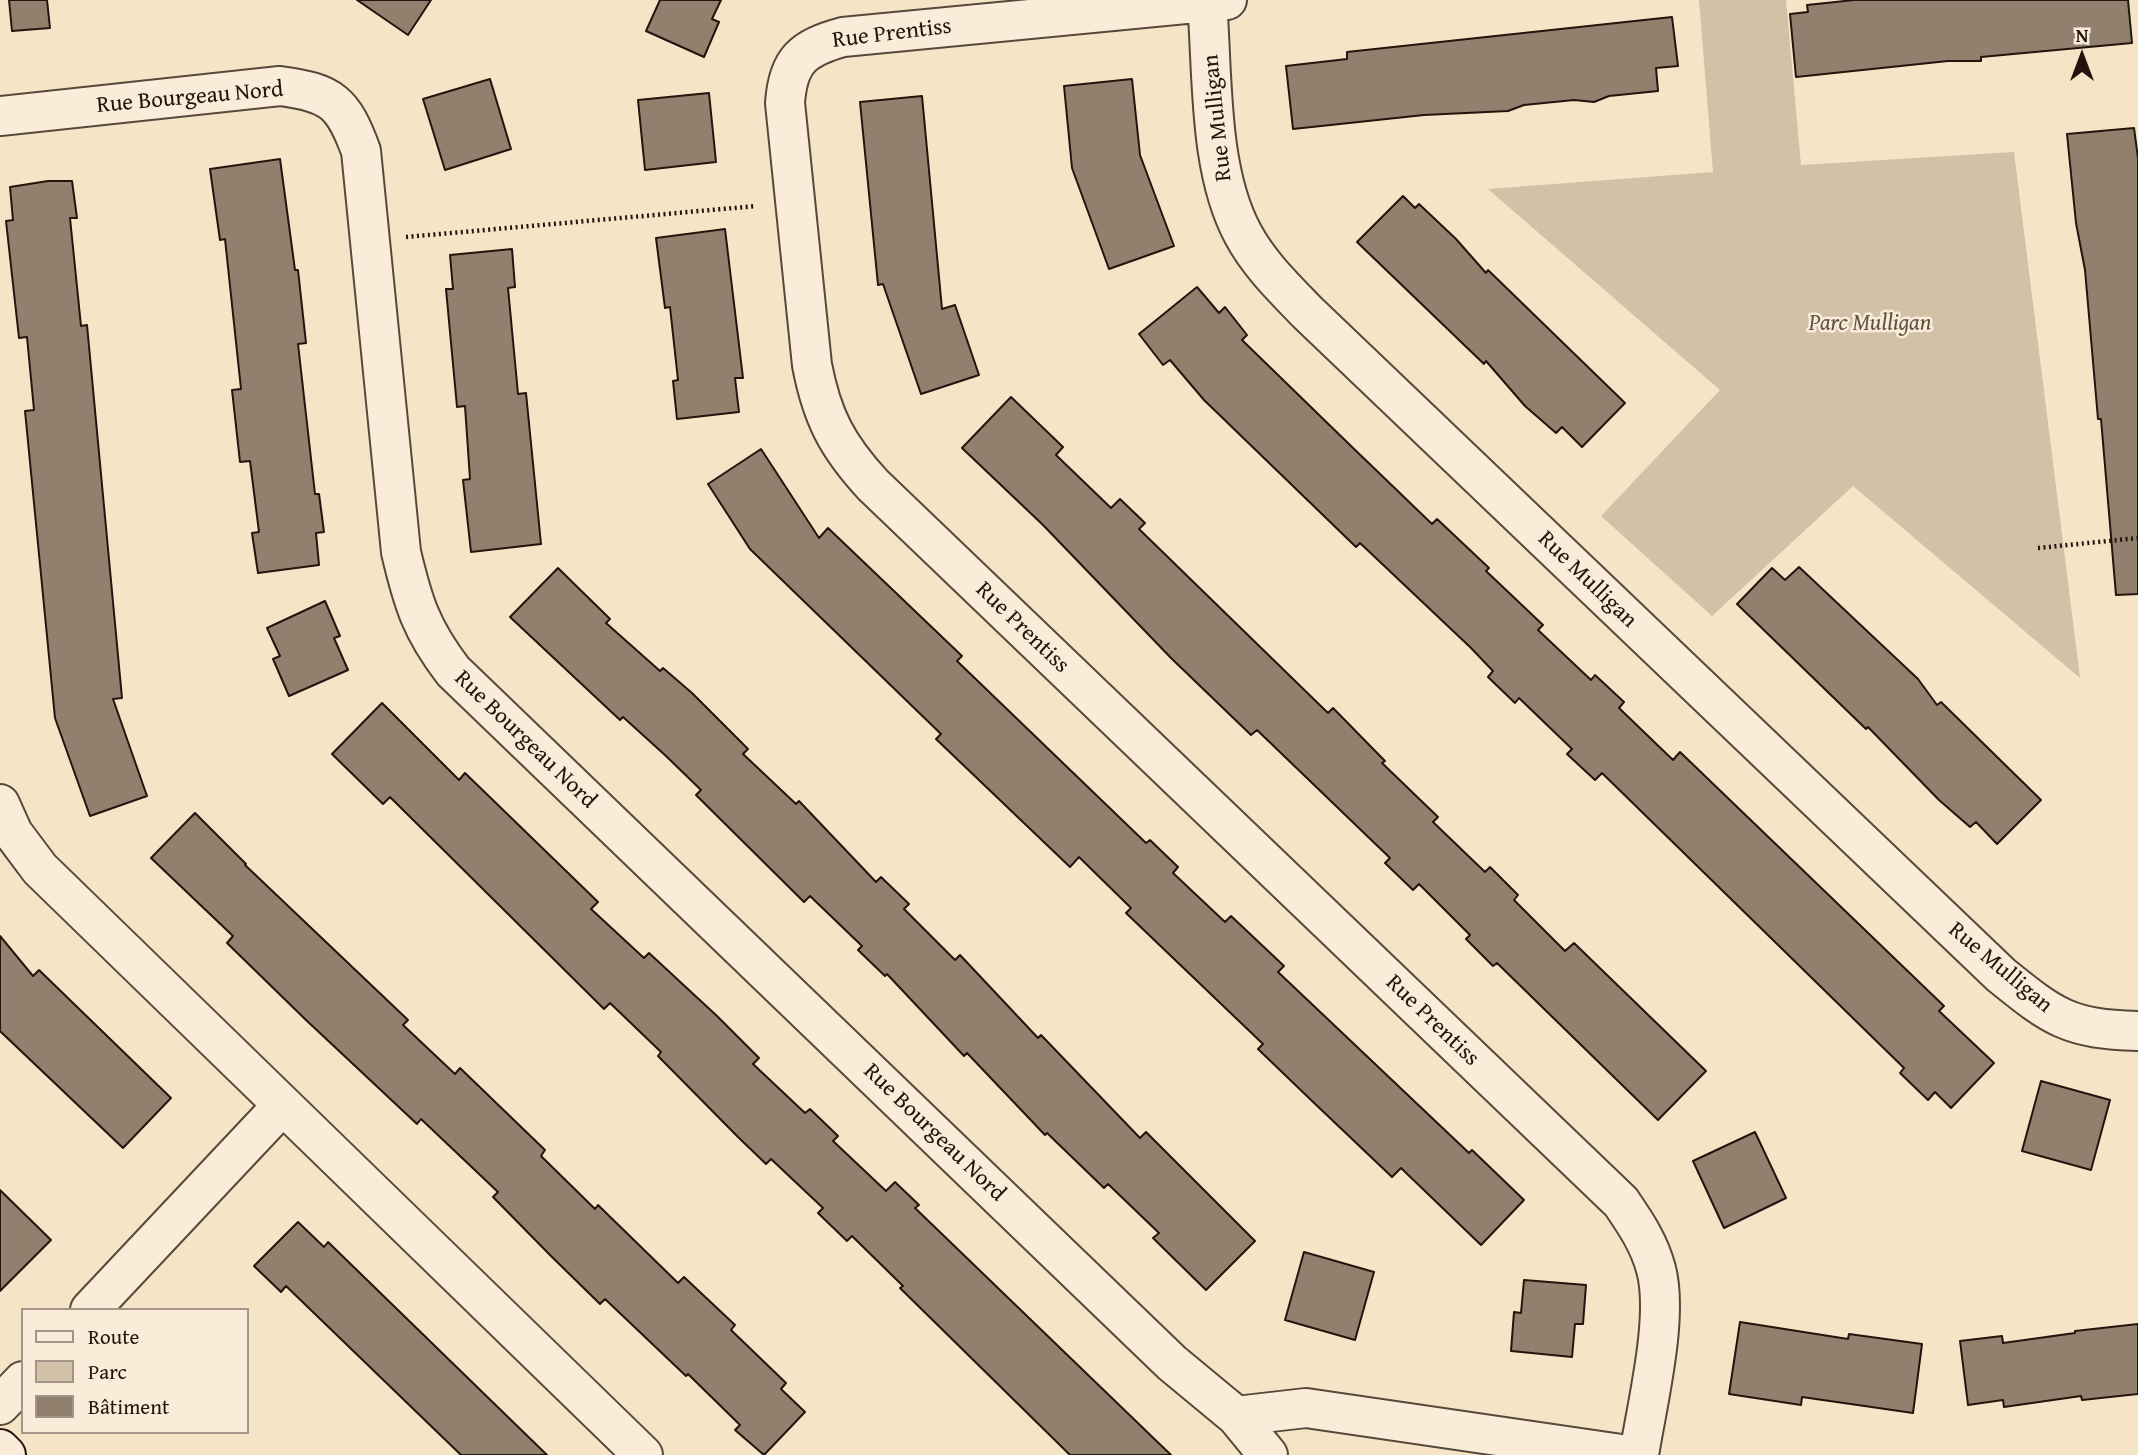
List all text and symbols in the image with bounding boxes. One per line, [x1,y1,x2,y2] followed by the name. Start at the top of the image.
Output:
[831,13,953,55] street label: Rue Prentiss
[2047,21,2117,91] north arrow
[2076,21,2088,49] text: N
[1198,53,1238,183] street label: Rue Mulligan
[96,76,284,120] street label: Rue Bourgeau Nord
[1809,310,1931,338] park label: Parc Mulligan
[1532,526,1642,634] street label: Rue Mulligan
[969,577,1075,679] street label: Rue Prentiss
[448,665,602,815] street label: Rue Bourgeau Nord
[1942,916,2058,1020] street label: Rue Mulligan
[1379,970,1485,1072] street label: Rue Prentiss
[857,1058,1011,1208] street label: Rue Bourgeau Nord
[21,1308,248,1434] legend
[88,1321,139,1352] text: Route
[88,1356,127,1387] text: Parc
[88,1391,169,1422] text: Bâtiment

